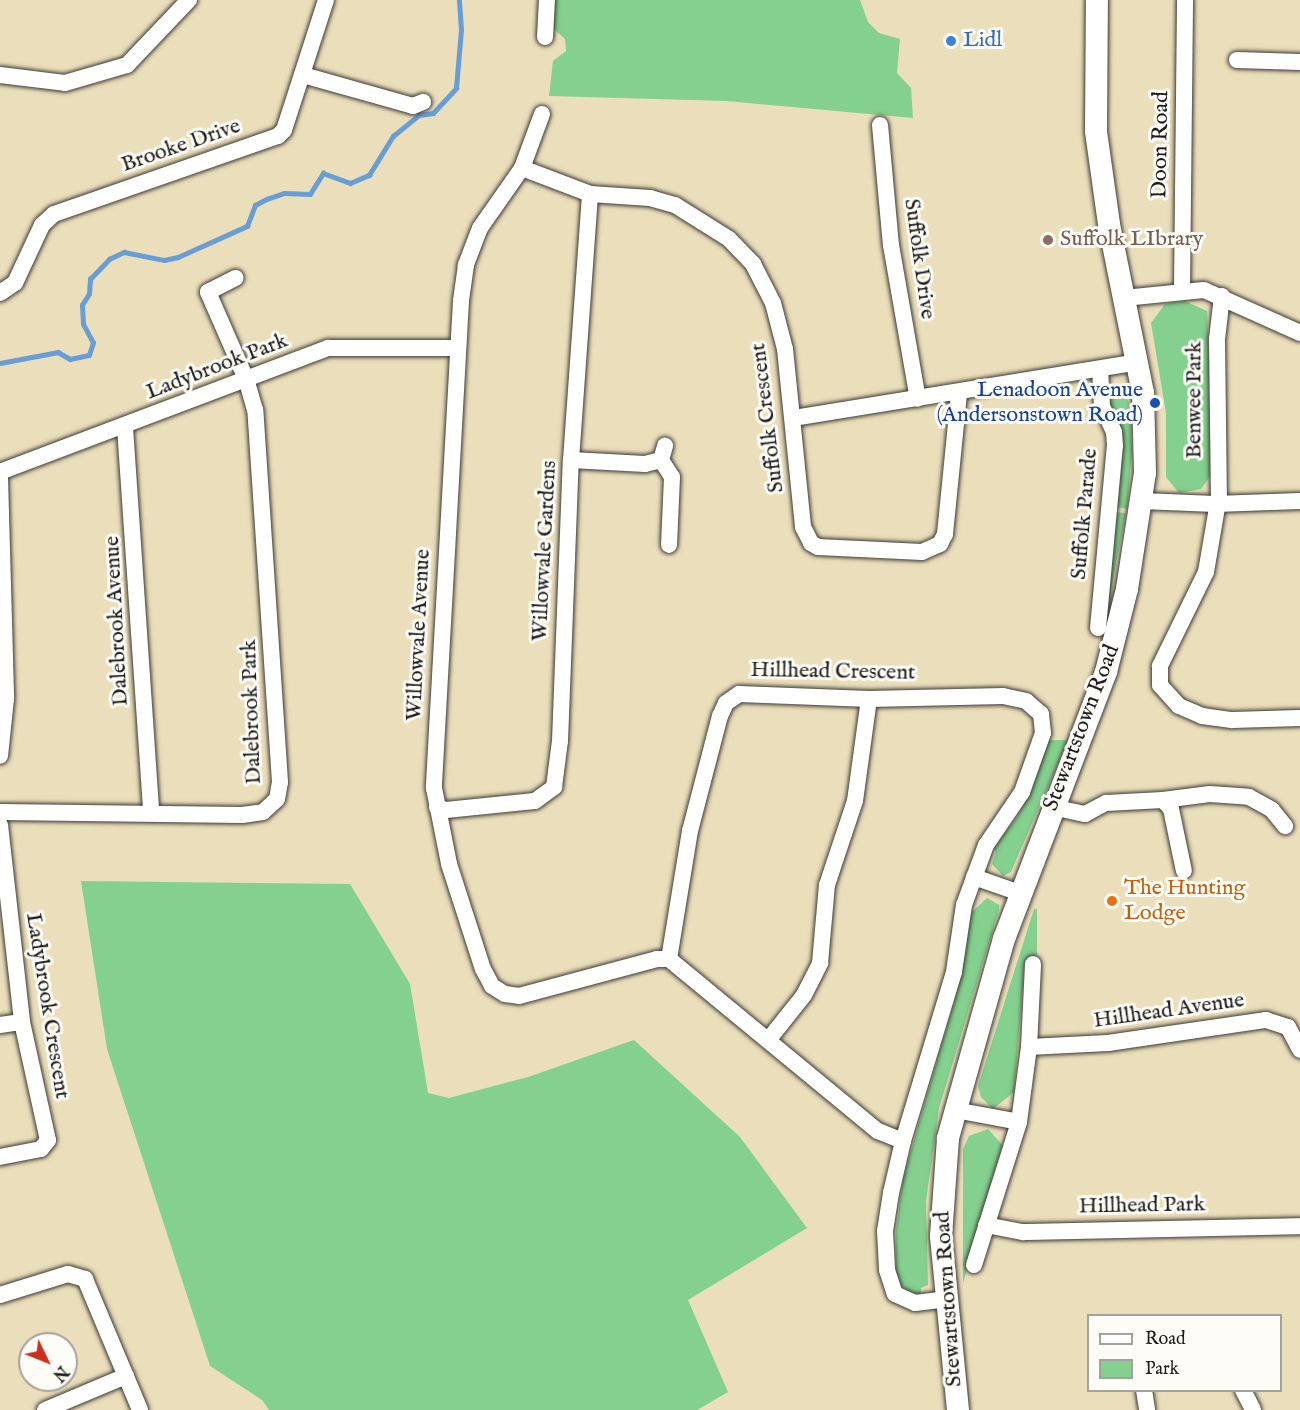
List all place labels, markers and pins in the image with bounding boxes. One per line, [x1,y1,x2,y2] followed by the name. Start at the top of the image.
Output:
[963,28,1002,54] place label: Lidl
[944,34,958,48] marker: Lidl
[1060,227,1203,253] place label: Suffolk LIbrary
[1041,233,1055,247] marker: Suffolk LIbrary
[936,377,1143,428] place label: Lenadoon Avenue (Andersonstown Road)
[1148,396,1162,410] marker: Lenadoon Avenue (Andersonstown Road)
[1124,875,1245,926] place label: The Hunting Lodge
[1105,894,1119,908] marker: The Hunting Lodge

